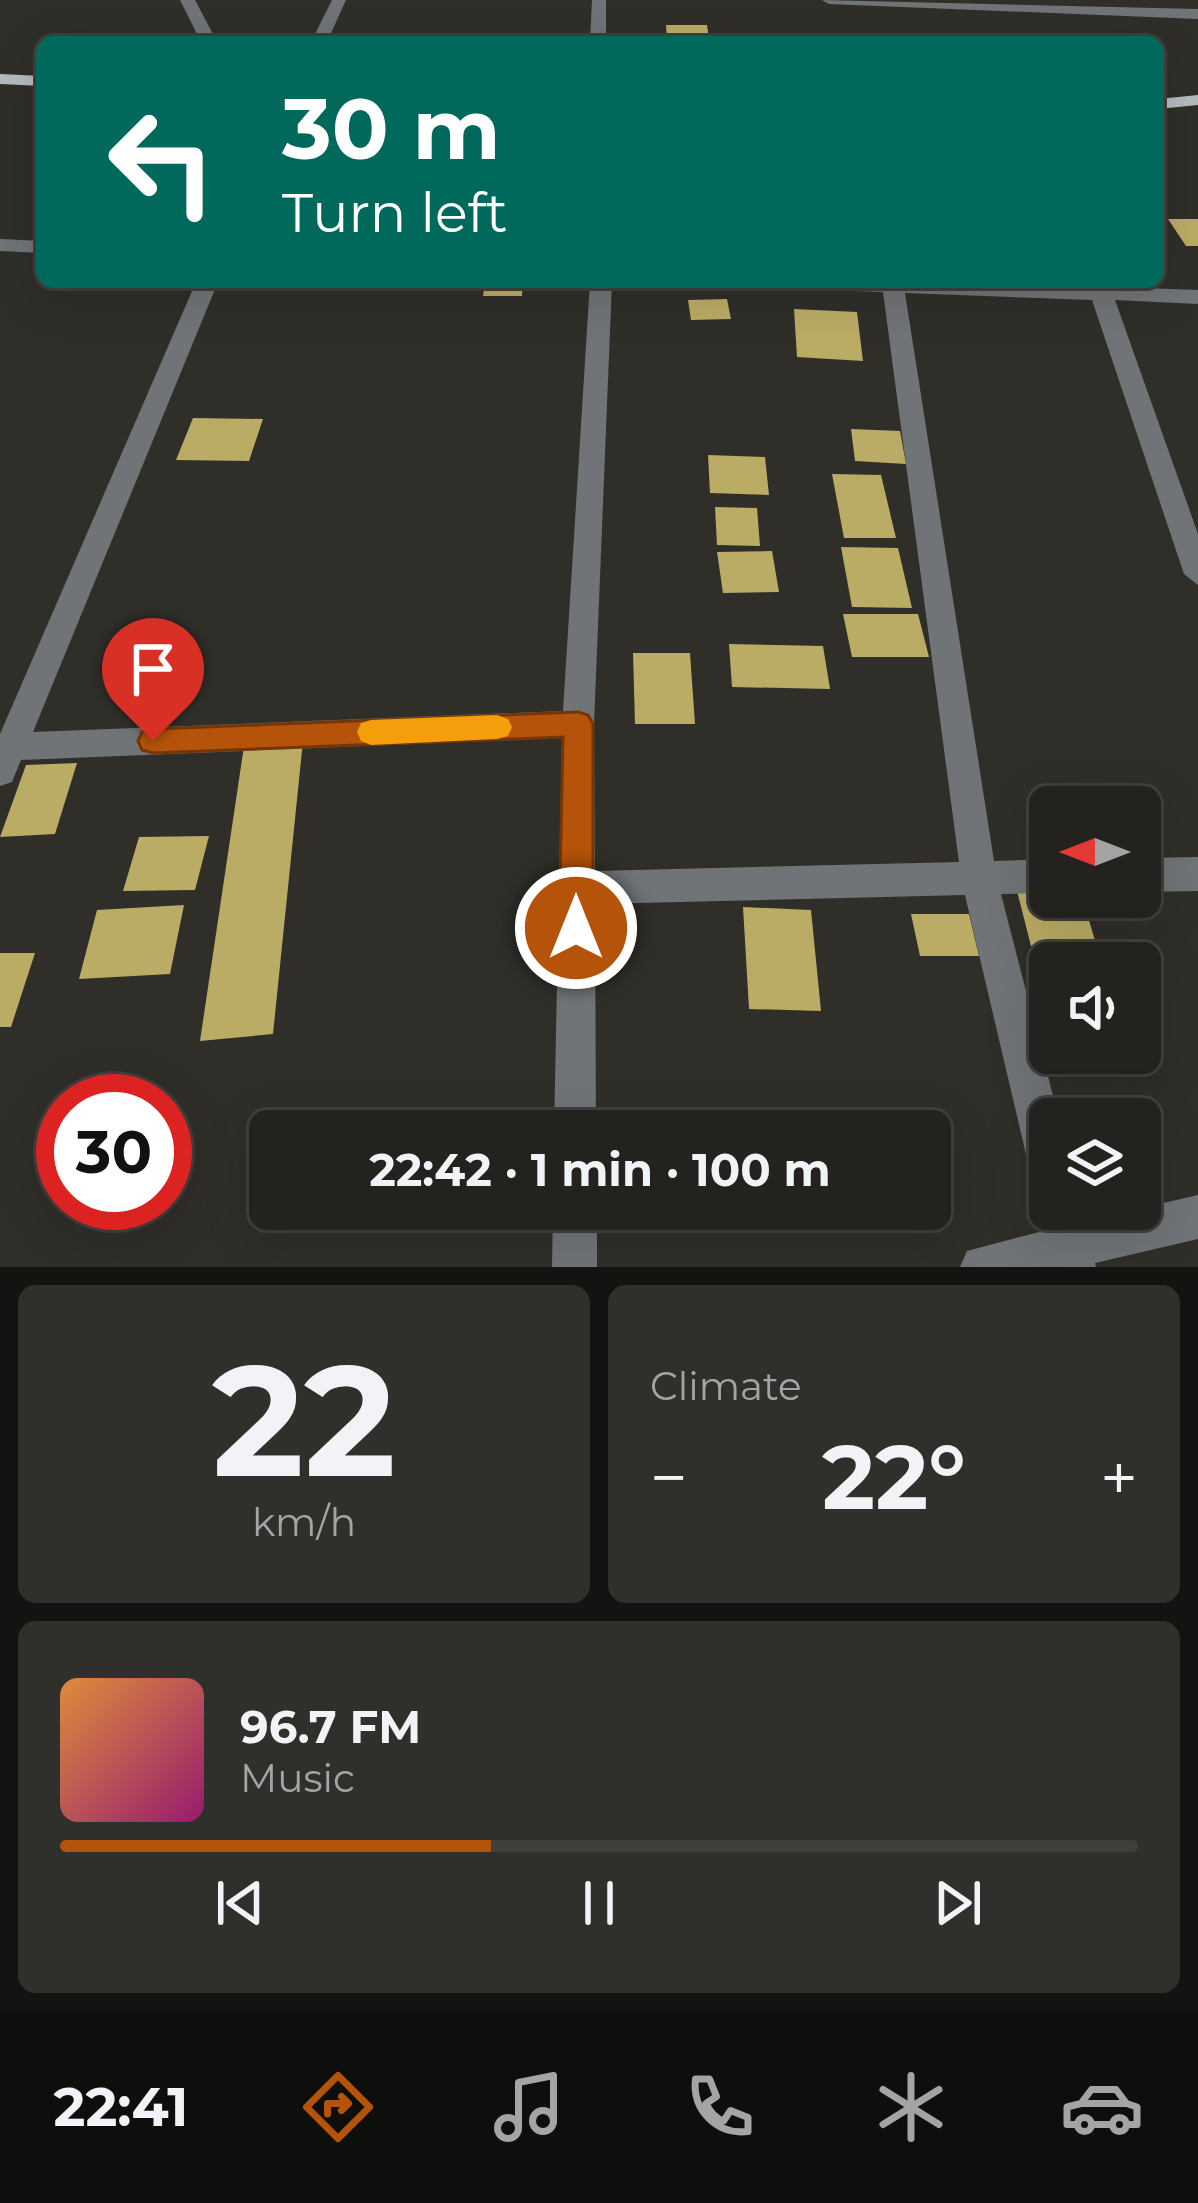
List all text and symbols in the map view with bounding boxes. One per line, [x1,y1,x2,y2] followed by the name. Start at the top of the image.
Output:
[282,78,501,180] text: 30 m
[84,84,240,240] icon: left
[282,180,508,246] text: Turn left
[102,618,204,741] pin
[120,636,186,702] icon: arrive
[1029,786,1161,918] north arrow
[1029,786,1161,1230] map controls
[513,865,639,991] position arrow
[1029,942,1161,1074] button: sound
[36,1074,192,1230] speed limit sign: 30
[1029,1098,1161,1230] button: layers
[369,1142,831,1197] text: 22:42 · 1 min · 100 m
[212,1325,396,1515] text: 22
[650,1362,802,1410] text: Climate
[822,1422,966,1532] text: 22°
[650,1437,688,1518] text: −
[1100,1437,1138,1518] text: +
[252,1498,356,1546] text: km/h
[240,1699,421,1754] text: 96.7 FM
[240,1754,355,1802] text: Music
[207,1870,273,1936] icon: previous
[566,1870,632,1936] icon: pause
[925,1870,991,1936] icon: next
[296,2065,380,2149] icon: directions
[487,2065,571,2149] icon: music
[678,2065,762,2149] icon: phone
[869,2065,953,2149] icon: climate
[1060,2065,1144,2149] icon: car
[54,2074,188,2140] text: 22:41

